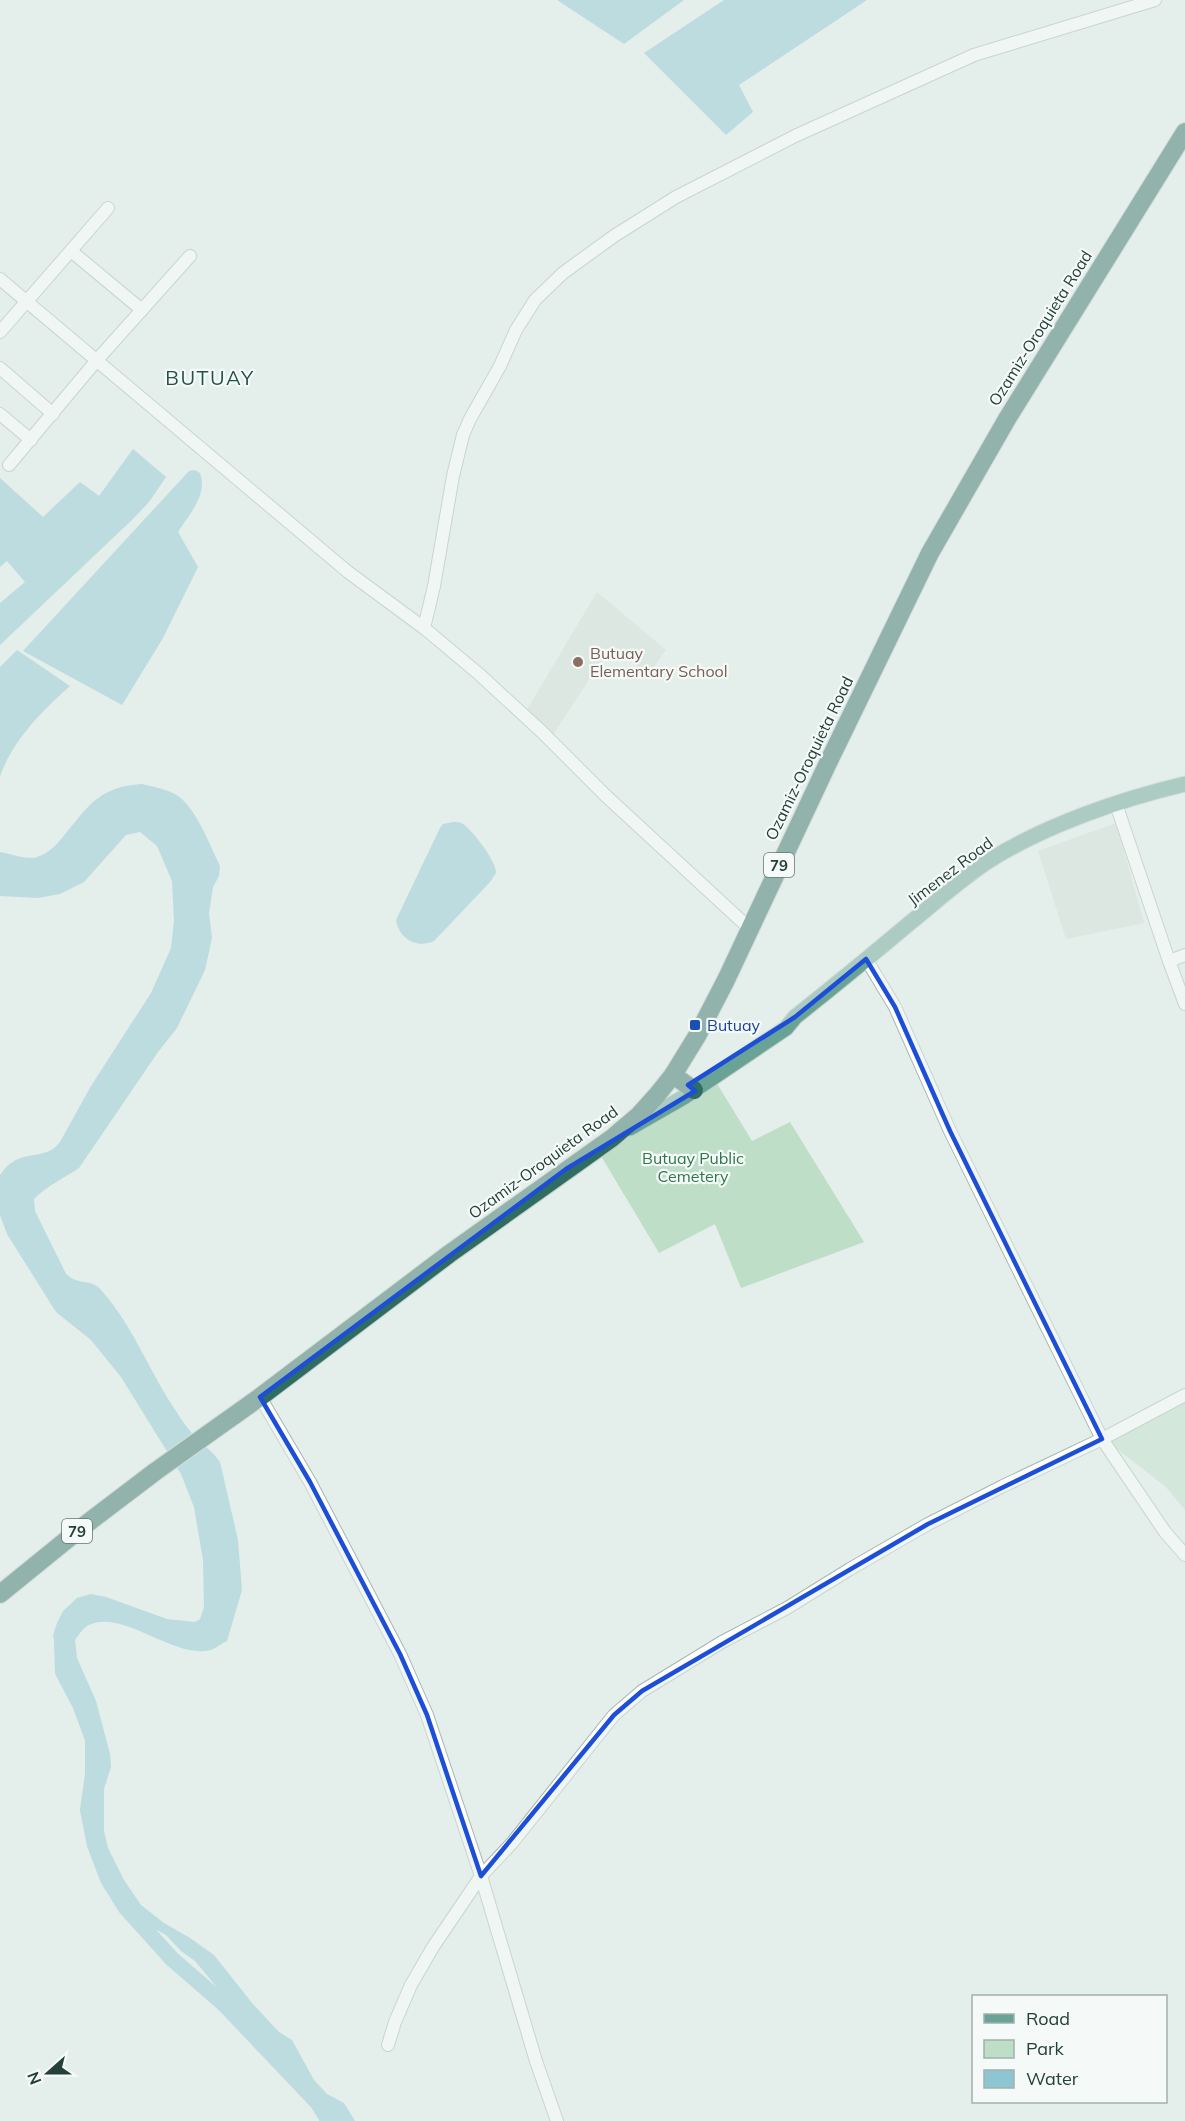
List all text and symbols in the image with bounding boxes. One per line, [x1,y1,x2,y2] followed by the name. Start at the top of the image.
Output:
[984,247,1096,409] street label: Ozamiz-Oroquieta Road
[165,365,255,390] district label: BUTUAY
[590,643,728,681] place label: Butuay Elementary School
[571,655,585,669] marker: Butuay Elementary School
[761,673,857,843] street label: Ozamiz-Oroquieta Road
[903,832,997,910] street label: Jimenez Road
[764,853,794,877] road number: 79
[707,1015,760,1035] place label: Butuay
[688,1018,702,1032] marker: Butuay
[464,1101,622,1223] street label: Ozamiz-Oroquieta Road
[642,1148,744,1186] park label: Butuay Public Cemetery
[62,1519,92,1543] road number: 79
[972,1995,1167,2103] legend
[1026,2007,1070,2030] text: Road
[1026,2037,1065,2060] text: Park
[18,2043,78,2103] north arrow
[1026,2067,1079,2090] text: Water
[22,2069,45,2088] text: N

